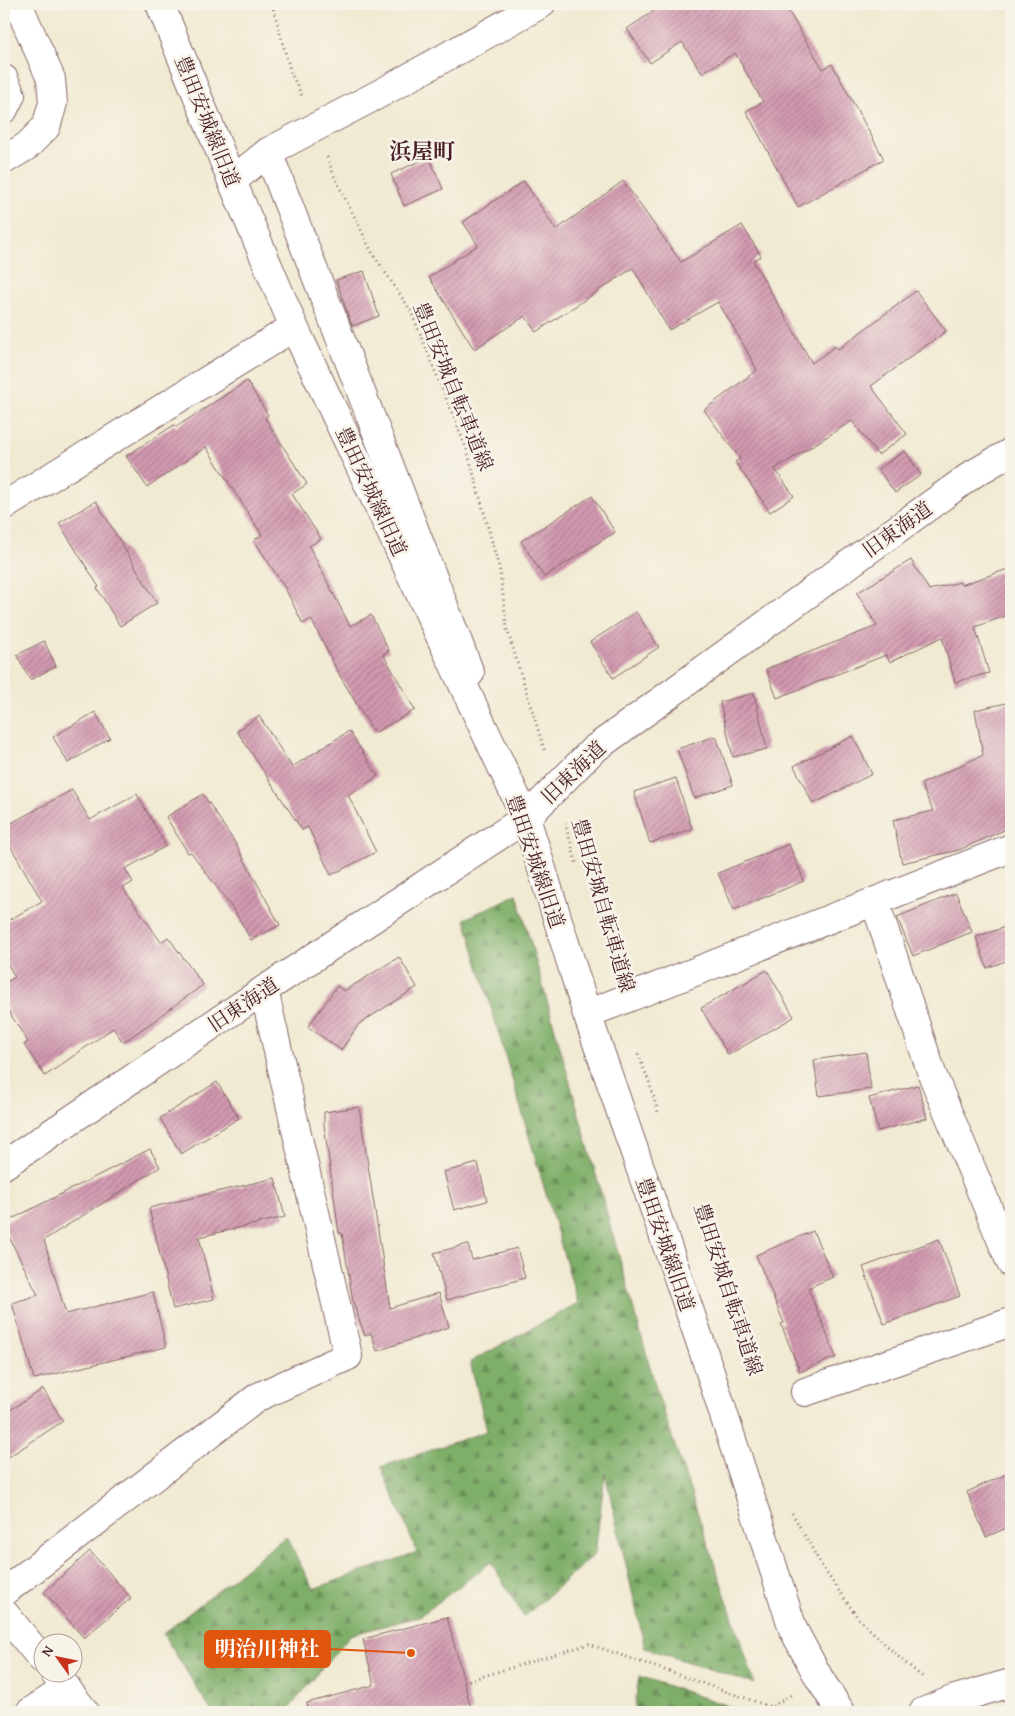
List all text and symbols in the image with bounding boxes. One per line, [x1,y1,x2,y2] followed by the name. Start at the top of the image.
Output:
[168,51,248,191] street label: 豊田安城線旧道
[389,135,455,167] district label: 浜屋町
[407,297,501,475] street label: 豊田安城自転車道線
[329,421,415,561] street label: 豊田安城線旧道
[856,494,938,564] street label: 旧東海道
[534,734,612,810] street label: 旧東海道
[500,790,572,932] street label: 豊田安城線旧道
[565,814,643,996] street label: 豊田安城自転車道線
[202,970,284,1038] street label: 旧東海道
[630,1173,702,1315] street label: 豊田安城線旧道
[687,1199,771,1379] street label: 豊田安城自転車道線
[205,1631,330,1667] callout: 明治川神社
[215,1633,320,1664] text: 明治川神社
[32,1634,82,1684] north arrow
[36,1641,58,1660] text: N

